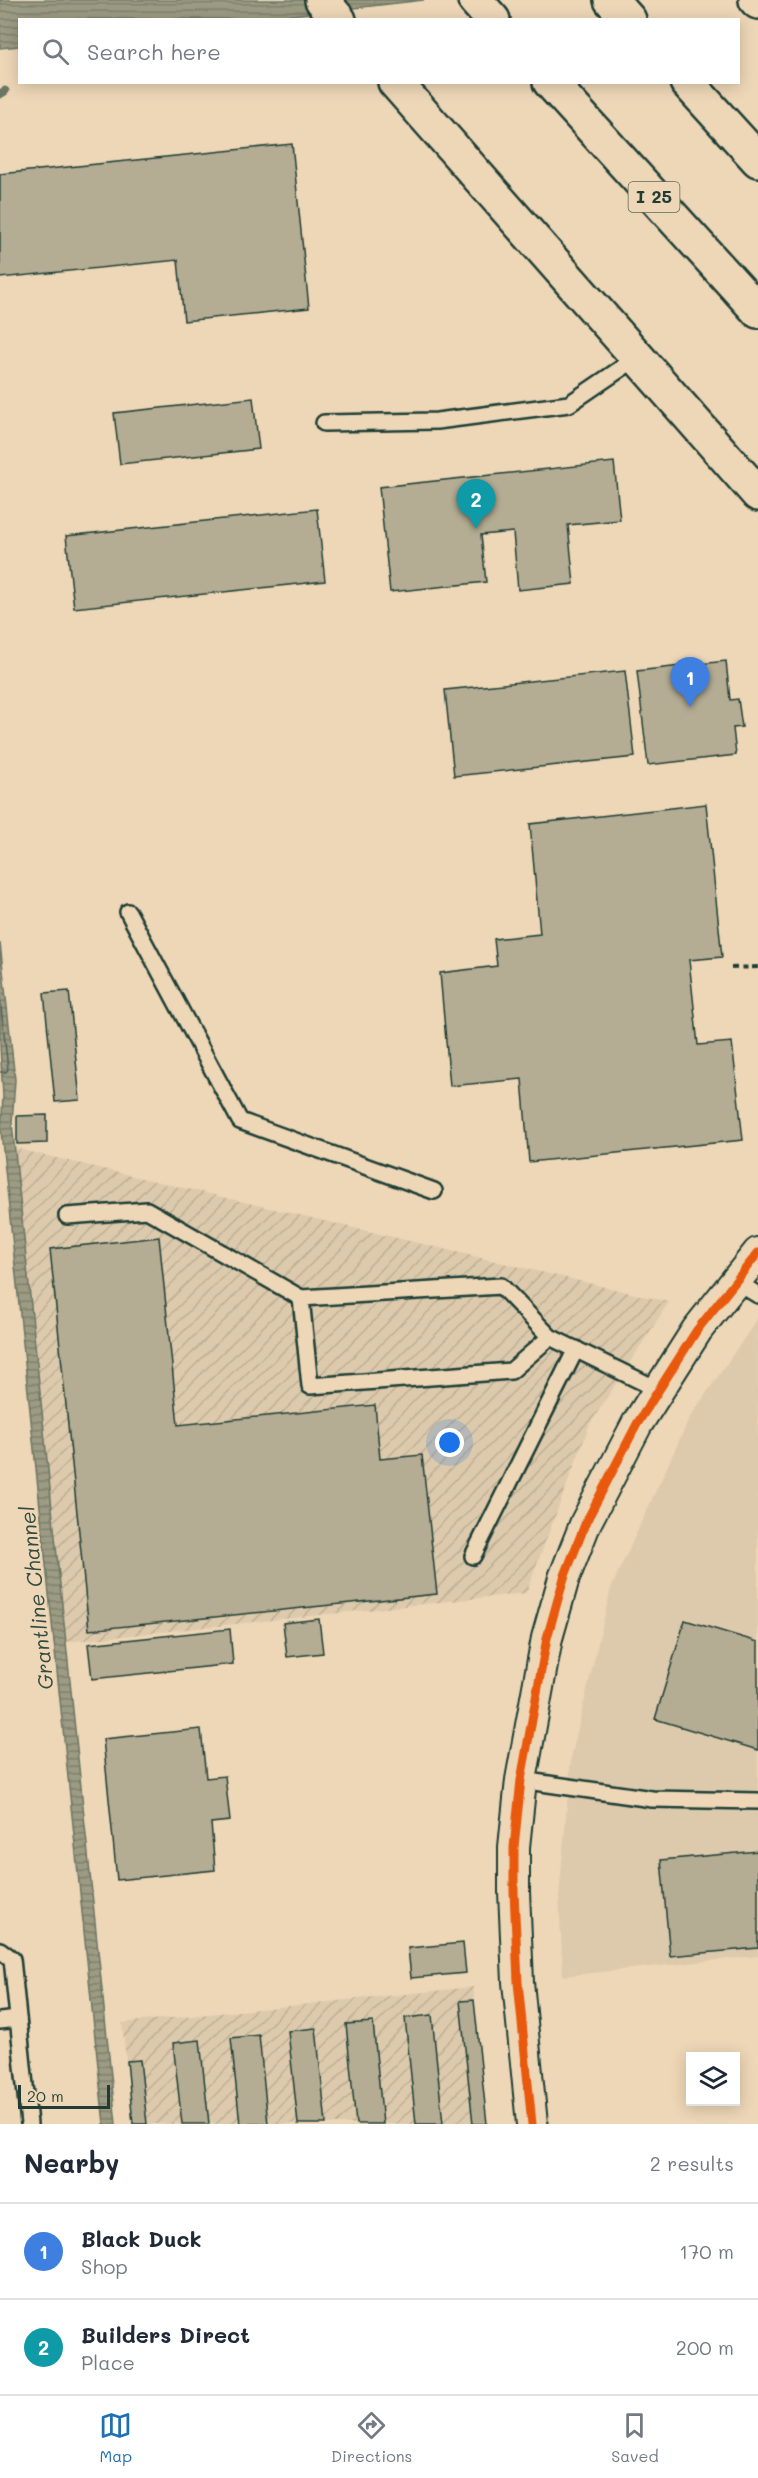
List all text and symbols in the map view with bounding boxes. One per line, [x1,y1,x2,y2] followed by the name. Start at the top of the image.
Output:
[18,18,740,84] search box
[39,35,72,68] icon: search
[87,37,221,66] text: Search here
[628,182,680,212] road number: I 25
[456,480,496,529] pin: 2
[670,658,710,707] pin: 1
[435,1428,464,1457] your location
[12,1504,59,1691] water label: Grantline Channel
[686,2052,740,2106] map controls
[686,2052,740,2106] button: layers
[18,2082,110,2110] scale bar
[27,2085,64,2106] text: 20 m
[24,2146,119,2180] text: Nearby
[650,2150,734,2176] text: 2 results
[81,2224,202,2253] text: Black Duck
[39,2238,48,2264] text: 1
[679,2238,734,2264] text: 170 m
[81,2253,128,2279] text: Shop
[81,2320,250,2349] text: Builders Direct
[38,2334,49,2360] text: 2
[676,2334,734,2360] text: 200 m
[81,2349,135,2375] text: Place
[99,2409,132,2466] tab: Map
[331,2409,412,2466] tab: Directions
[611,2409,659,2466] tab: Saved

